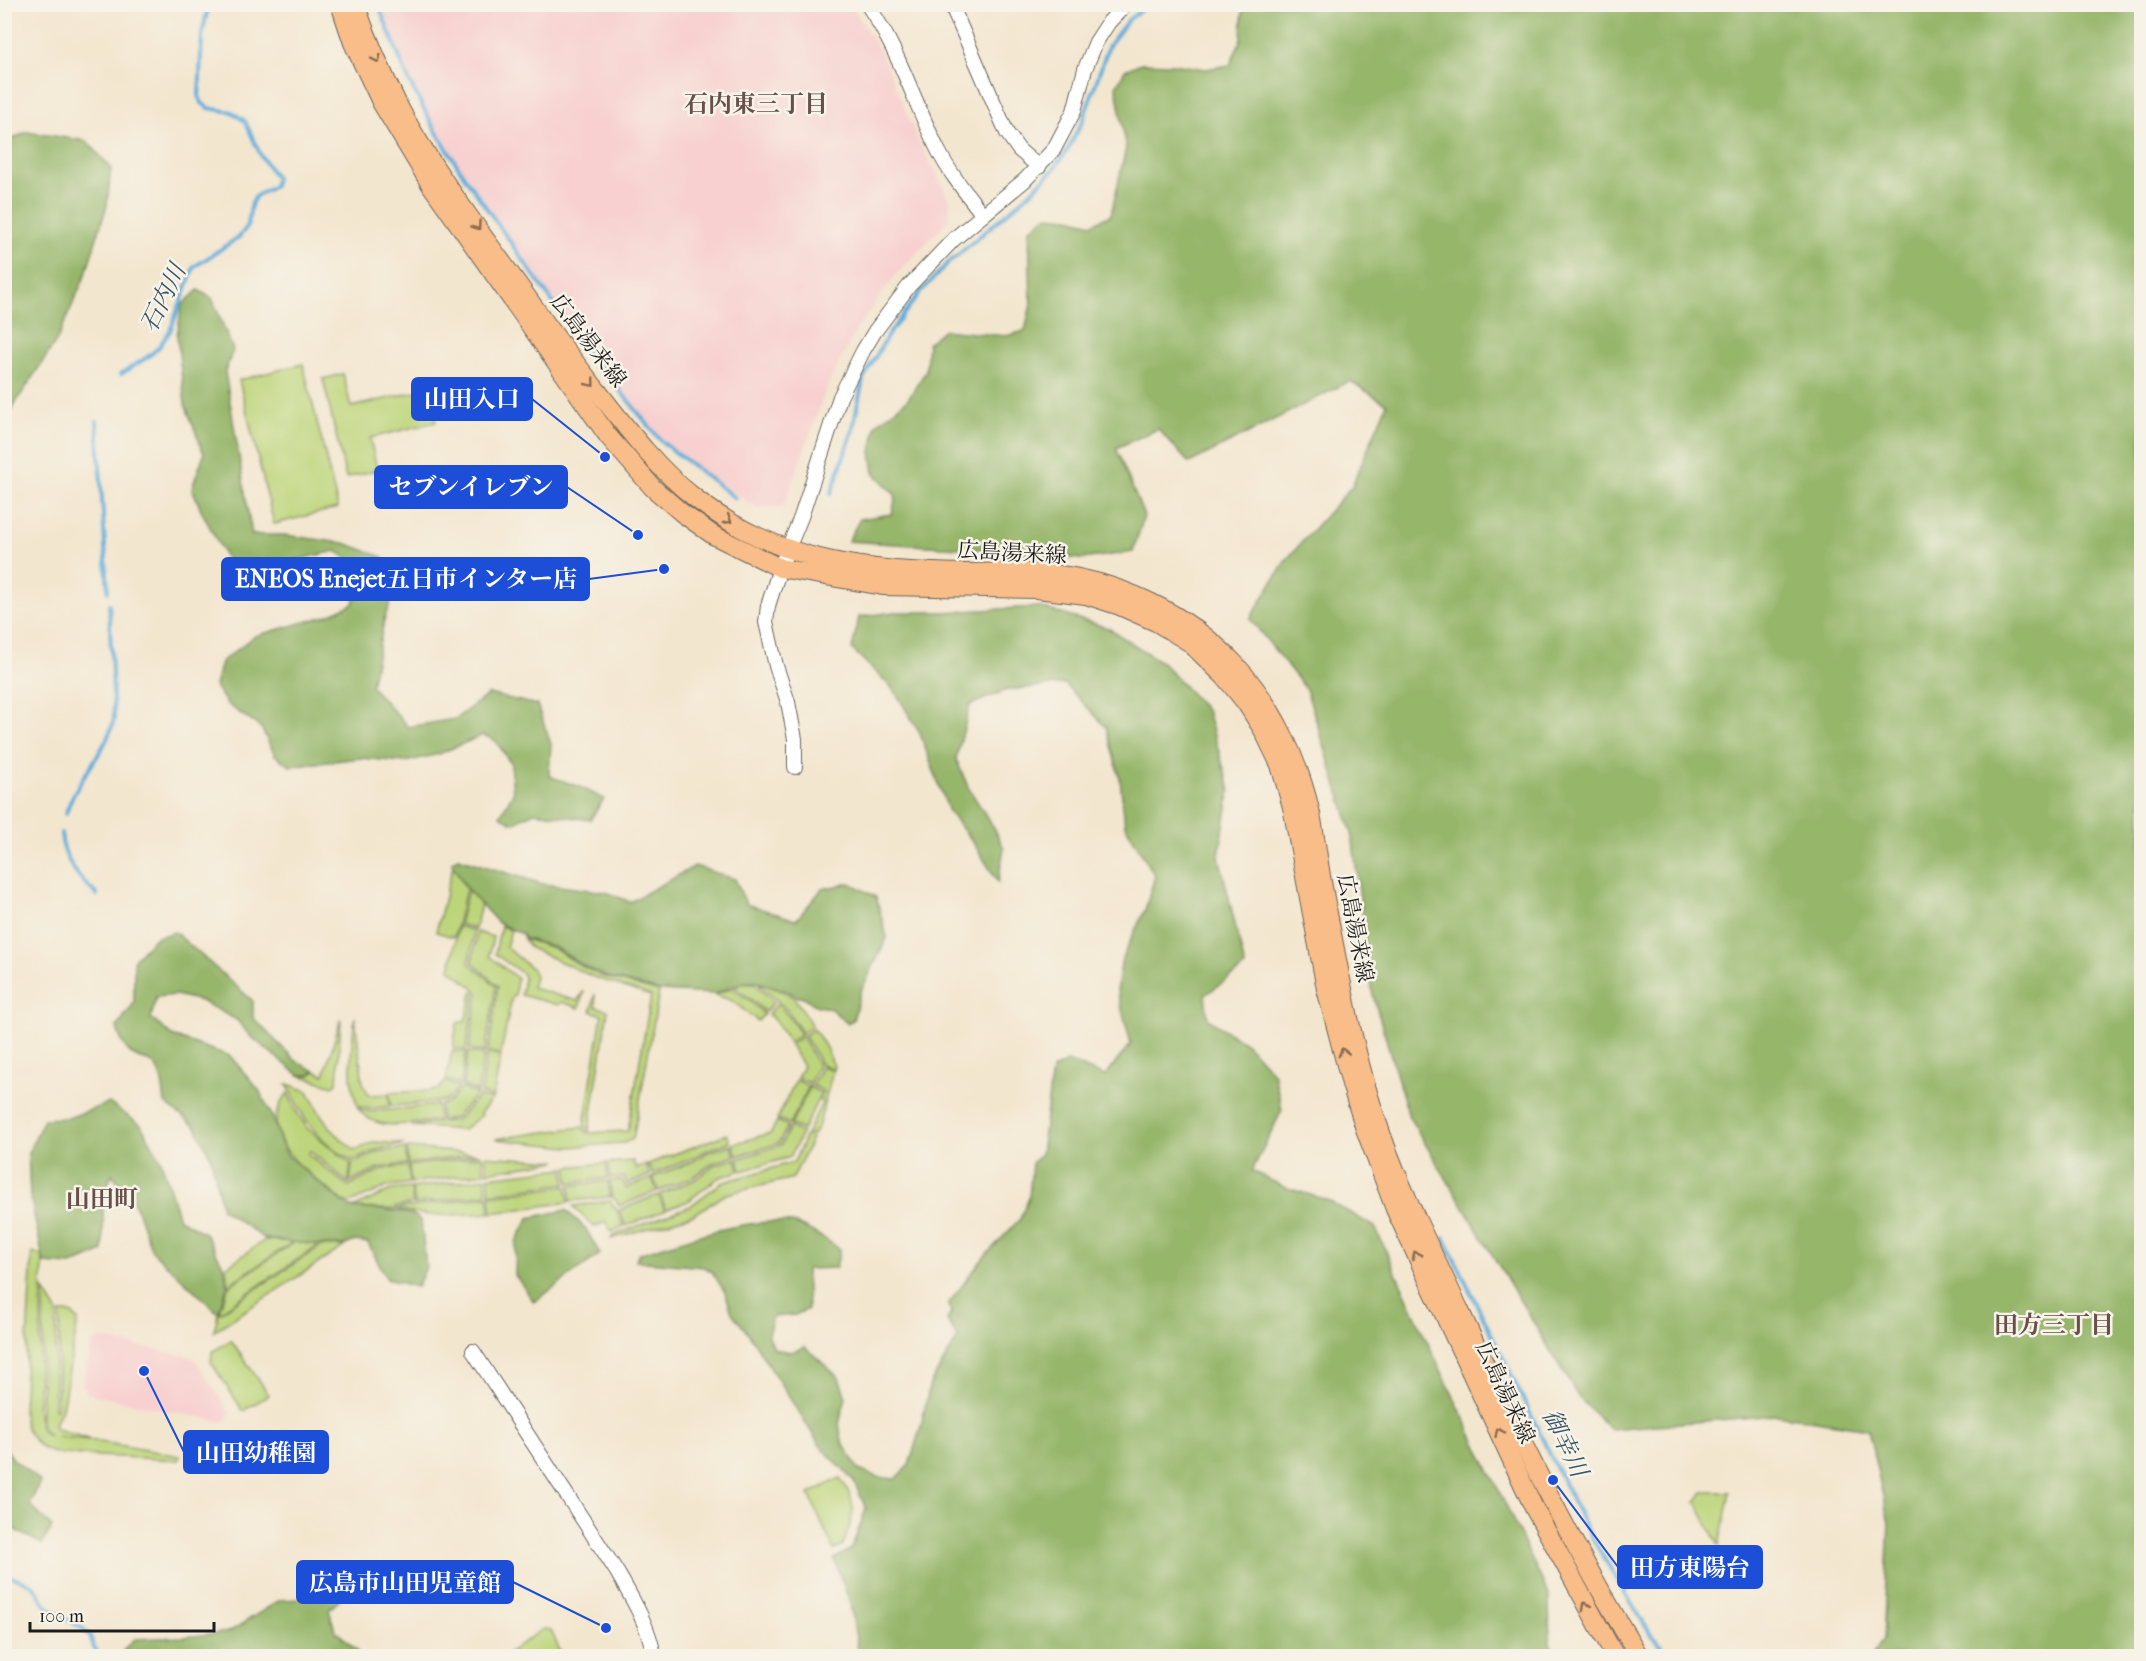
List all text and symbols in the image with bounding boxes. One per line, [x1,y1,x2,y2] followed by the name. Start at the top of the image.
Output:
[370,52,382,63] one-way arrow
[684,90,828,118] district label: 石内東三丁目
[470,219,481,230] one-way arrow
[135,257,193,336] water label: 石内川
[545,289,632,392] street label: 広島湯来線
[584,377,595,388] one-way arrow
[412,378,532,420] callout: 山田入口
[424,385,520,413] text: 山田入口
[375,466,567,508] callout: セブンイレブン
[389,473,553,501] text: セブンイレブン
[722,513,732,525] one-way arrow
[956,537,1068,569] street label: 広島湯来線
[222,558,589,600] callout: ENEOS Enejet五日市インター店
[235,565,577,593] text: ENEOS Enejet五日市インター店
[1332,872,1378,985] street label: 広島湯来線
[1337,1047,1350,1057] one-way arrow
[66,1185,138,1213] district label: 山田町
[1411,1251,1423,1262] one-way arrow
[1994,1311,2114,1339] district label: 田方三丁目
[1470,1337,1540,1448] street label: 広島湯来線
[1537,1405,1595,1484] water label: 御幸川
[1494,1427,1506,1438] one-way arrow
[184,1431,328,1473] callout: 山田幼稚園
[196,1439,316,1467] text: 山田幼稚園
[1618,1546,1762,1588] callout: 田方東陽台
[1630,1554,1750,1582] text: 田方東陽台
[297,1561,513,1603] callout: 広島市山田児童館
[309,1569,501,1597] text: 広島市山田児童館
[30,1595,214,1633] scale bar
[1582,1602,1593,1612] one-way arrow
[39,1606,84,1627] text: 100 m

